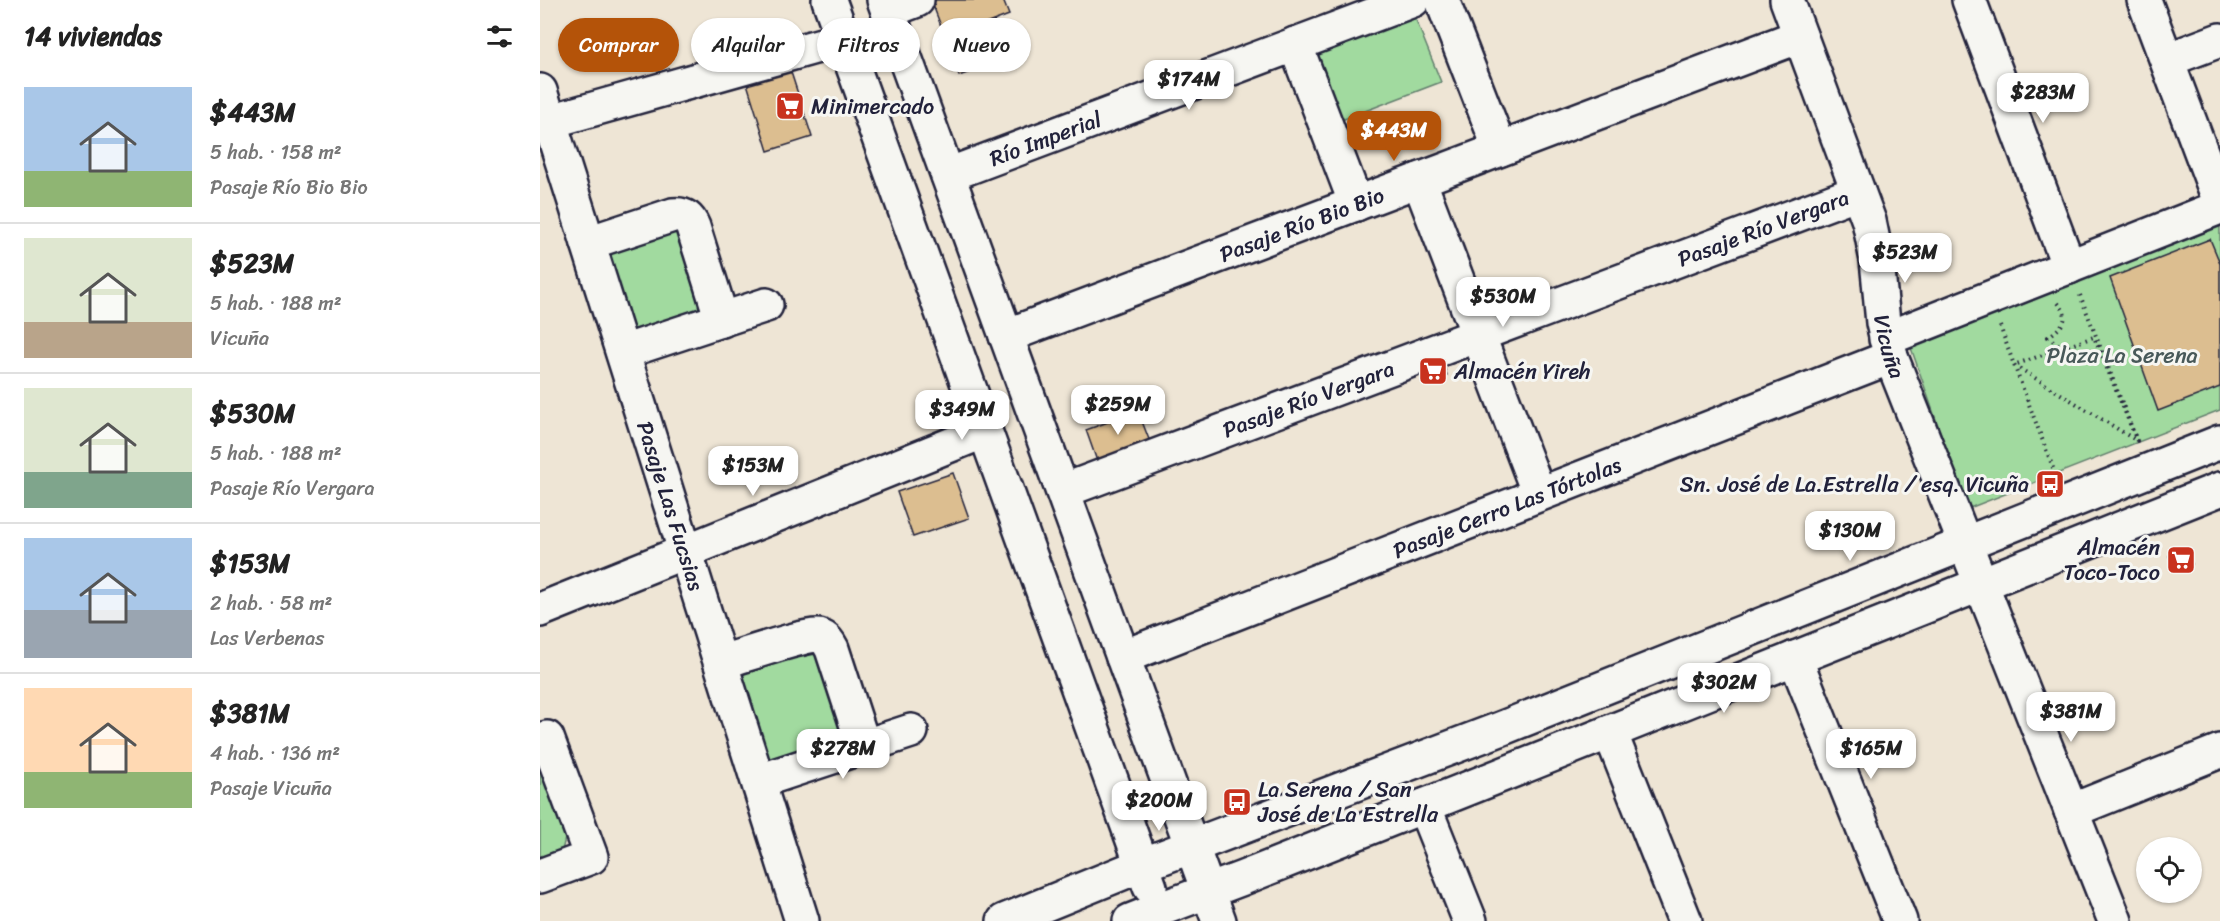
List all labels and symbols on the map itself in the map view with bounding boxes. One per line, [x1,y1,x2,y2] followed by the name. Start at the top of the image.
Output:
[1147,60,1231,111] pin: $174M
[2001,73,2085,124] pin: $283M
[811,87,934,126] place label: Minimercado
[774,90,806,122] supermarket icon: Minimercado
[984,100,1108,178] street label: Río Imperial
[1352,111,1436,162] pin: $443M
[1214,176,1390,274] street label: Pasaje Río Bio Bio
[1672,178,1855,278] street label: Pasaje Río Vergara
[1863,233,1947,284] pin: $523M
[1461,277,1545,328] pin: $530M
[1862,313,1917,385] street label: Vicuña
[2046,336,2198,375] park label: Plaza La Serena
[1217,349,1400,449] street label: Pasaje Río Vergara
[1453,352,1591,391] place label: Almacén Yireh
[1417,355,1449,387] supermarket icon: Almacén Yireh
[1076,385,1160,436] pin: $259M
[920,390,1004,441] pin: $349M
[625,416,716,596] street label: Pasaje Las Fucsias
[1387,445,1627,570] street label: Pasaje Cerro Las Tórtolas
[711,446,795,497] pin: $153M
[1680,465,2029,504] place label: Sn. José de La.Estrella / esq. Vicuña
[2034,468,2066,500] bus stop icon: Sn. José de La.Estrella / esq. Vicuña
[1808,511,1892,562] pin: $130M
[2063,528,2160,592] place label: Almacén Toco-Toco
[2165,544,2197,576] supermarket icon: Almacén Toco-Toco
[1682,663,1766,714] pin: $302M
[2029,692,2113,743] pin: $381M
[801,729,885,780] pin: $278M
[1829,729,1913,780] pin: $165M
[1257,770,1439,834] place label: La Serena / San José de La Estrella
[1117,781,1201,832] pin: $200M
[1221,786,1253,818] bus stop icon: La Serena / San José de La Estrella

